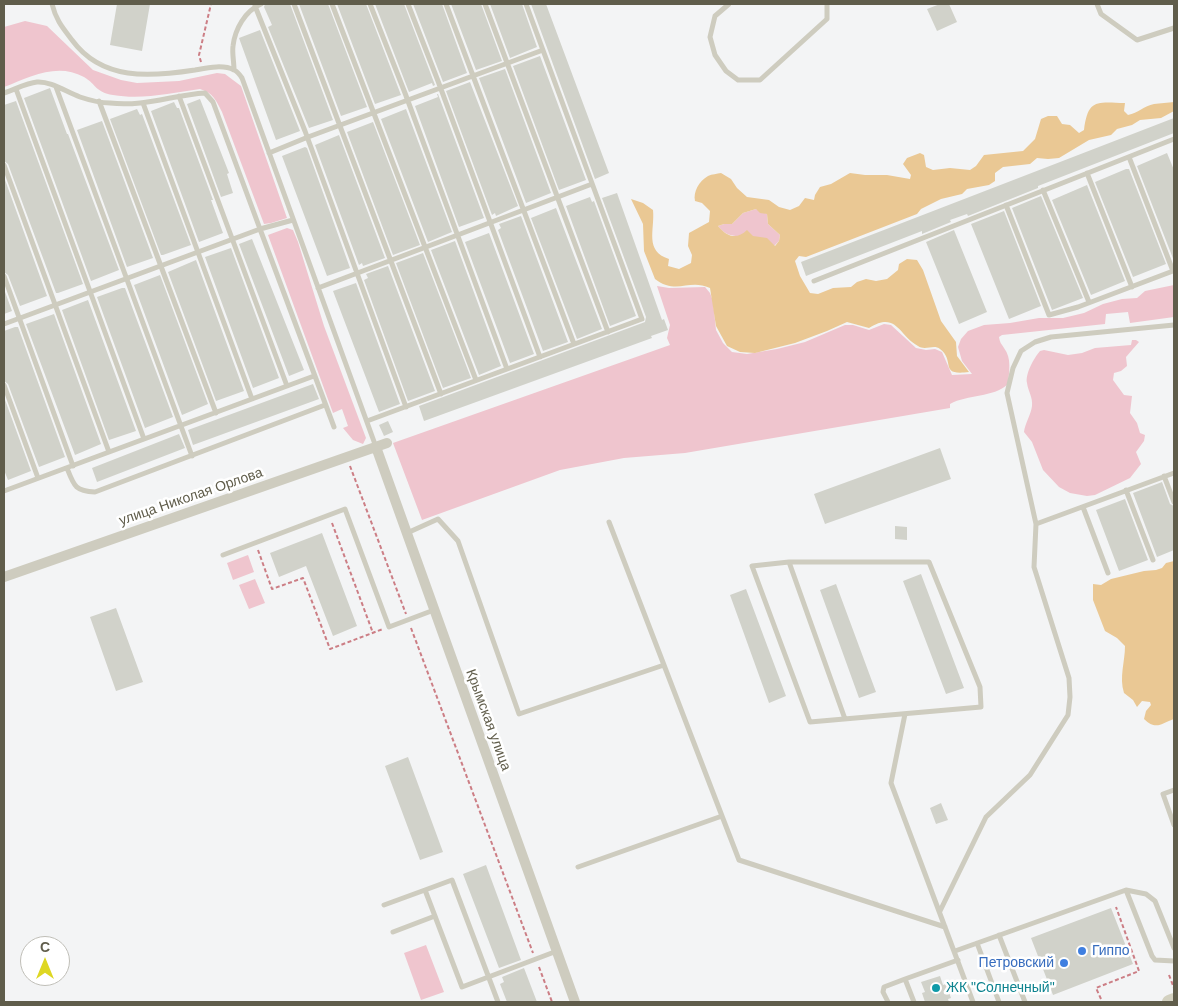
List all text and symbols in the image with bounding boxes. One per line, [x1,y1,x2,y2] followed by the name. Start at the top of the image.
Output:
[117,464,265,530] street label: улица Николая Орлова
[462,667,514,773] street label: Крымская улица
[20,936,70,986] north arrow
[40,939,50,955] text: С
[1092,943,1130,959] place label: Гиппо
[1076,945,1088,957] marker: Гиппо
[979,955,1054,971] place label: Петровский
[1058,957,1070,969] marker: Петровский
[946,980,1055,996] place label: ЖК "Солнечный"
[930,982,942,994] marker: ЖК "Солнечный"

